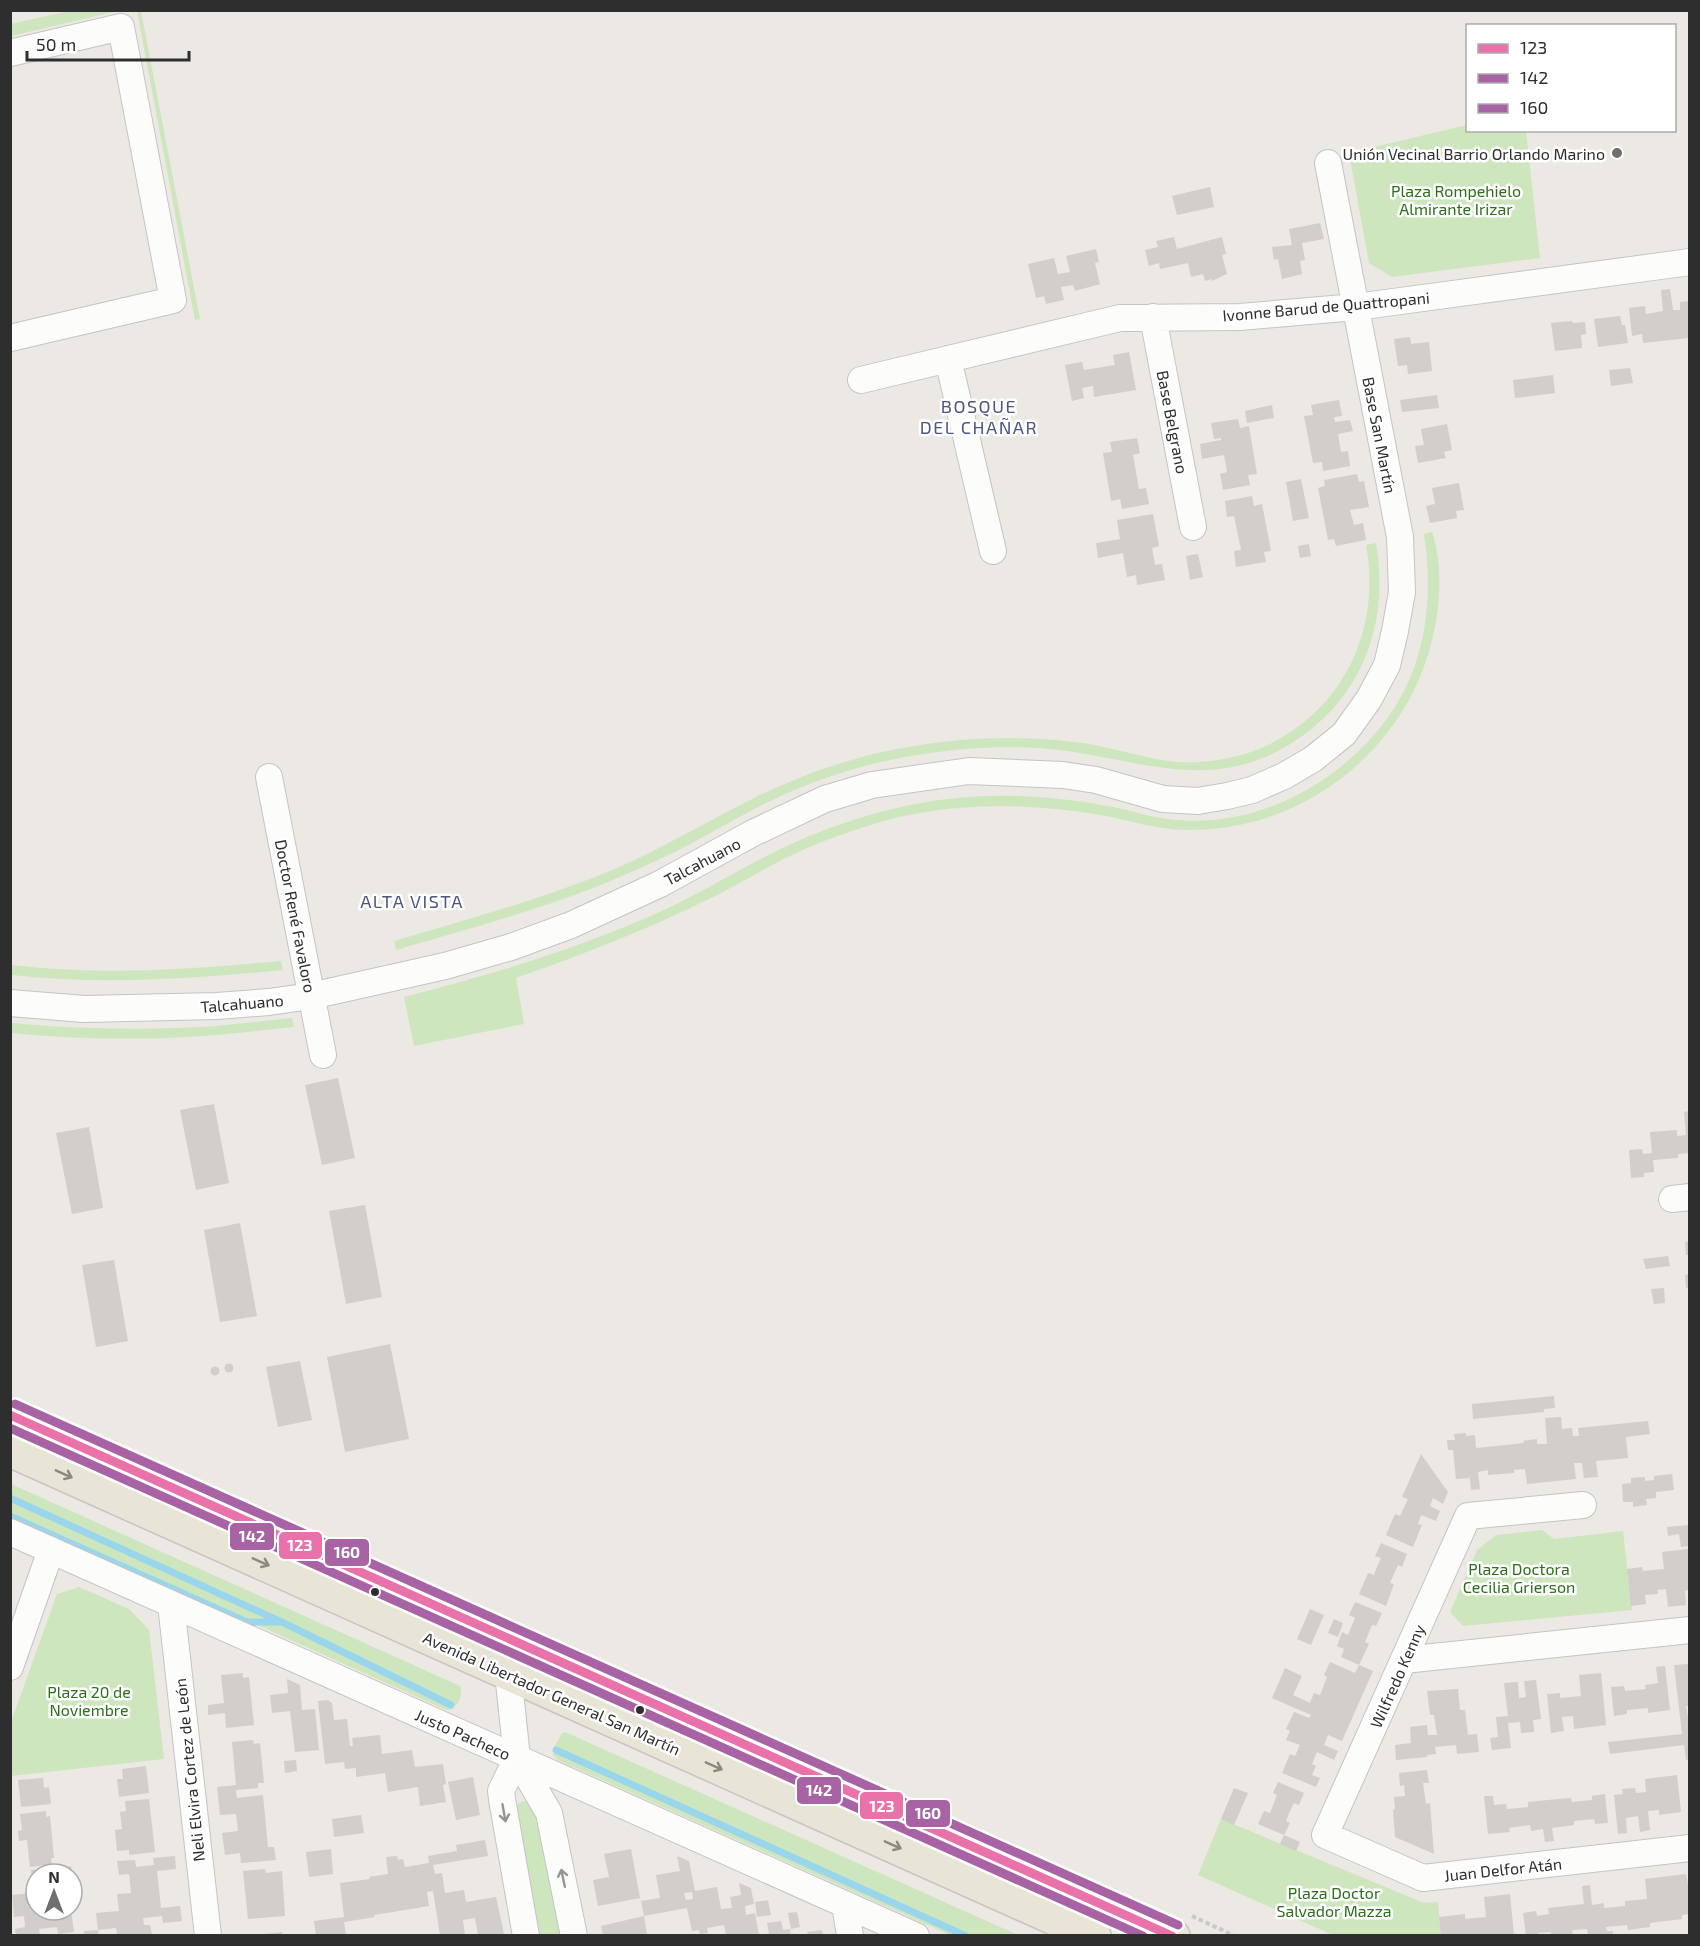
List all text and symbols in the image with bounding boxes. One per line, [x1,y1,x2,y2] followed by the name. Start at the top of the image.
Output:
[27,24,189,62] scale bar
[1466,24,1676,132] legend
[36,33,76,55] text: 50 m
[1520,36,1547,58] text: 123
[1520,66,1548,88] text: 142
[1520,96,1548,118] text: 160
[1342,144,1605,163] place label: Unión Vecinal Barrio Orlando Marino
[1610,146,1624,160] marker: Unión Vecinal Barrio Orlando Marino
[1391,181,1521,218] park label: Plaza Rompehielo Almirante Irizar
[1221,287,1431,326] street label: Ivonne Barud de Quattropani
[1154,369,1192,475] street label: Base Belgrano
[1359,375,1401,495] street label: Base San Martín
[920,395,1038,438] district label: BOSQUE DEL CHAÑAR
[661,833,743,889] street label: Talcahuano
[272,838,320,994] street label: Doctor René Favaloro
[360,890,464,912] district label: ALTA VISTA
[200,990,284,1016] street label: Talcahuano
[54,1469,72,1480] one-way arrow
[229,1522,275,1551] line badge: 142
[239,1526,265,1545] text: 142
[278,1531,323,1560] line badge: 123
[287,1535,313,1554] text: 123
[324,1538,370,1567] line badge: 160
[334,1542,360,1561] text: 160
[252,1558,270,1569] one-way arrow
[1463,1559,1575,1596] park label: Plaza Doctora Cecilia Grierson
[369,1586,381,1598] unlabelled marker
[1366,1621,1429,1731] street label: Wilfredo Kenny
[421,1628,683,1758] street label: Avenida Libertador General San Martín
[170,1677,208,1863] street label: Neli Elvira Cortez de León
[47,1682,131,1719] park label: Plaza 20 de Noviembre
[634,1704,646,1716] unlabelled marker
[412,1705,514,1763] street label: Justo Pacheco
[705,1761,723,1772] one-way arrow
[796,1776,842,1805] line badge: 142
[806,1780,832,1799] text: 142
[859,1791,904,1820] line badge: 123
[869,1796,895,1815] text: 123
[905,1799,951,1828] line badge: 160
[499,1802,510,1822] one-way arrow
[915,1803,941,1822] text: 160
[883,1840,901,1852] one-way arrow
[1443,1853,1563,1885] street label: Juan Delfor Atán
[24,1862,84,1922] north arrow
[48,1867,60,1886] text: N
[557,1869,568,1888] one-way arrow
[1276,1883,1392,1920] park label: Plaza Doctor Salvador Mazza

